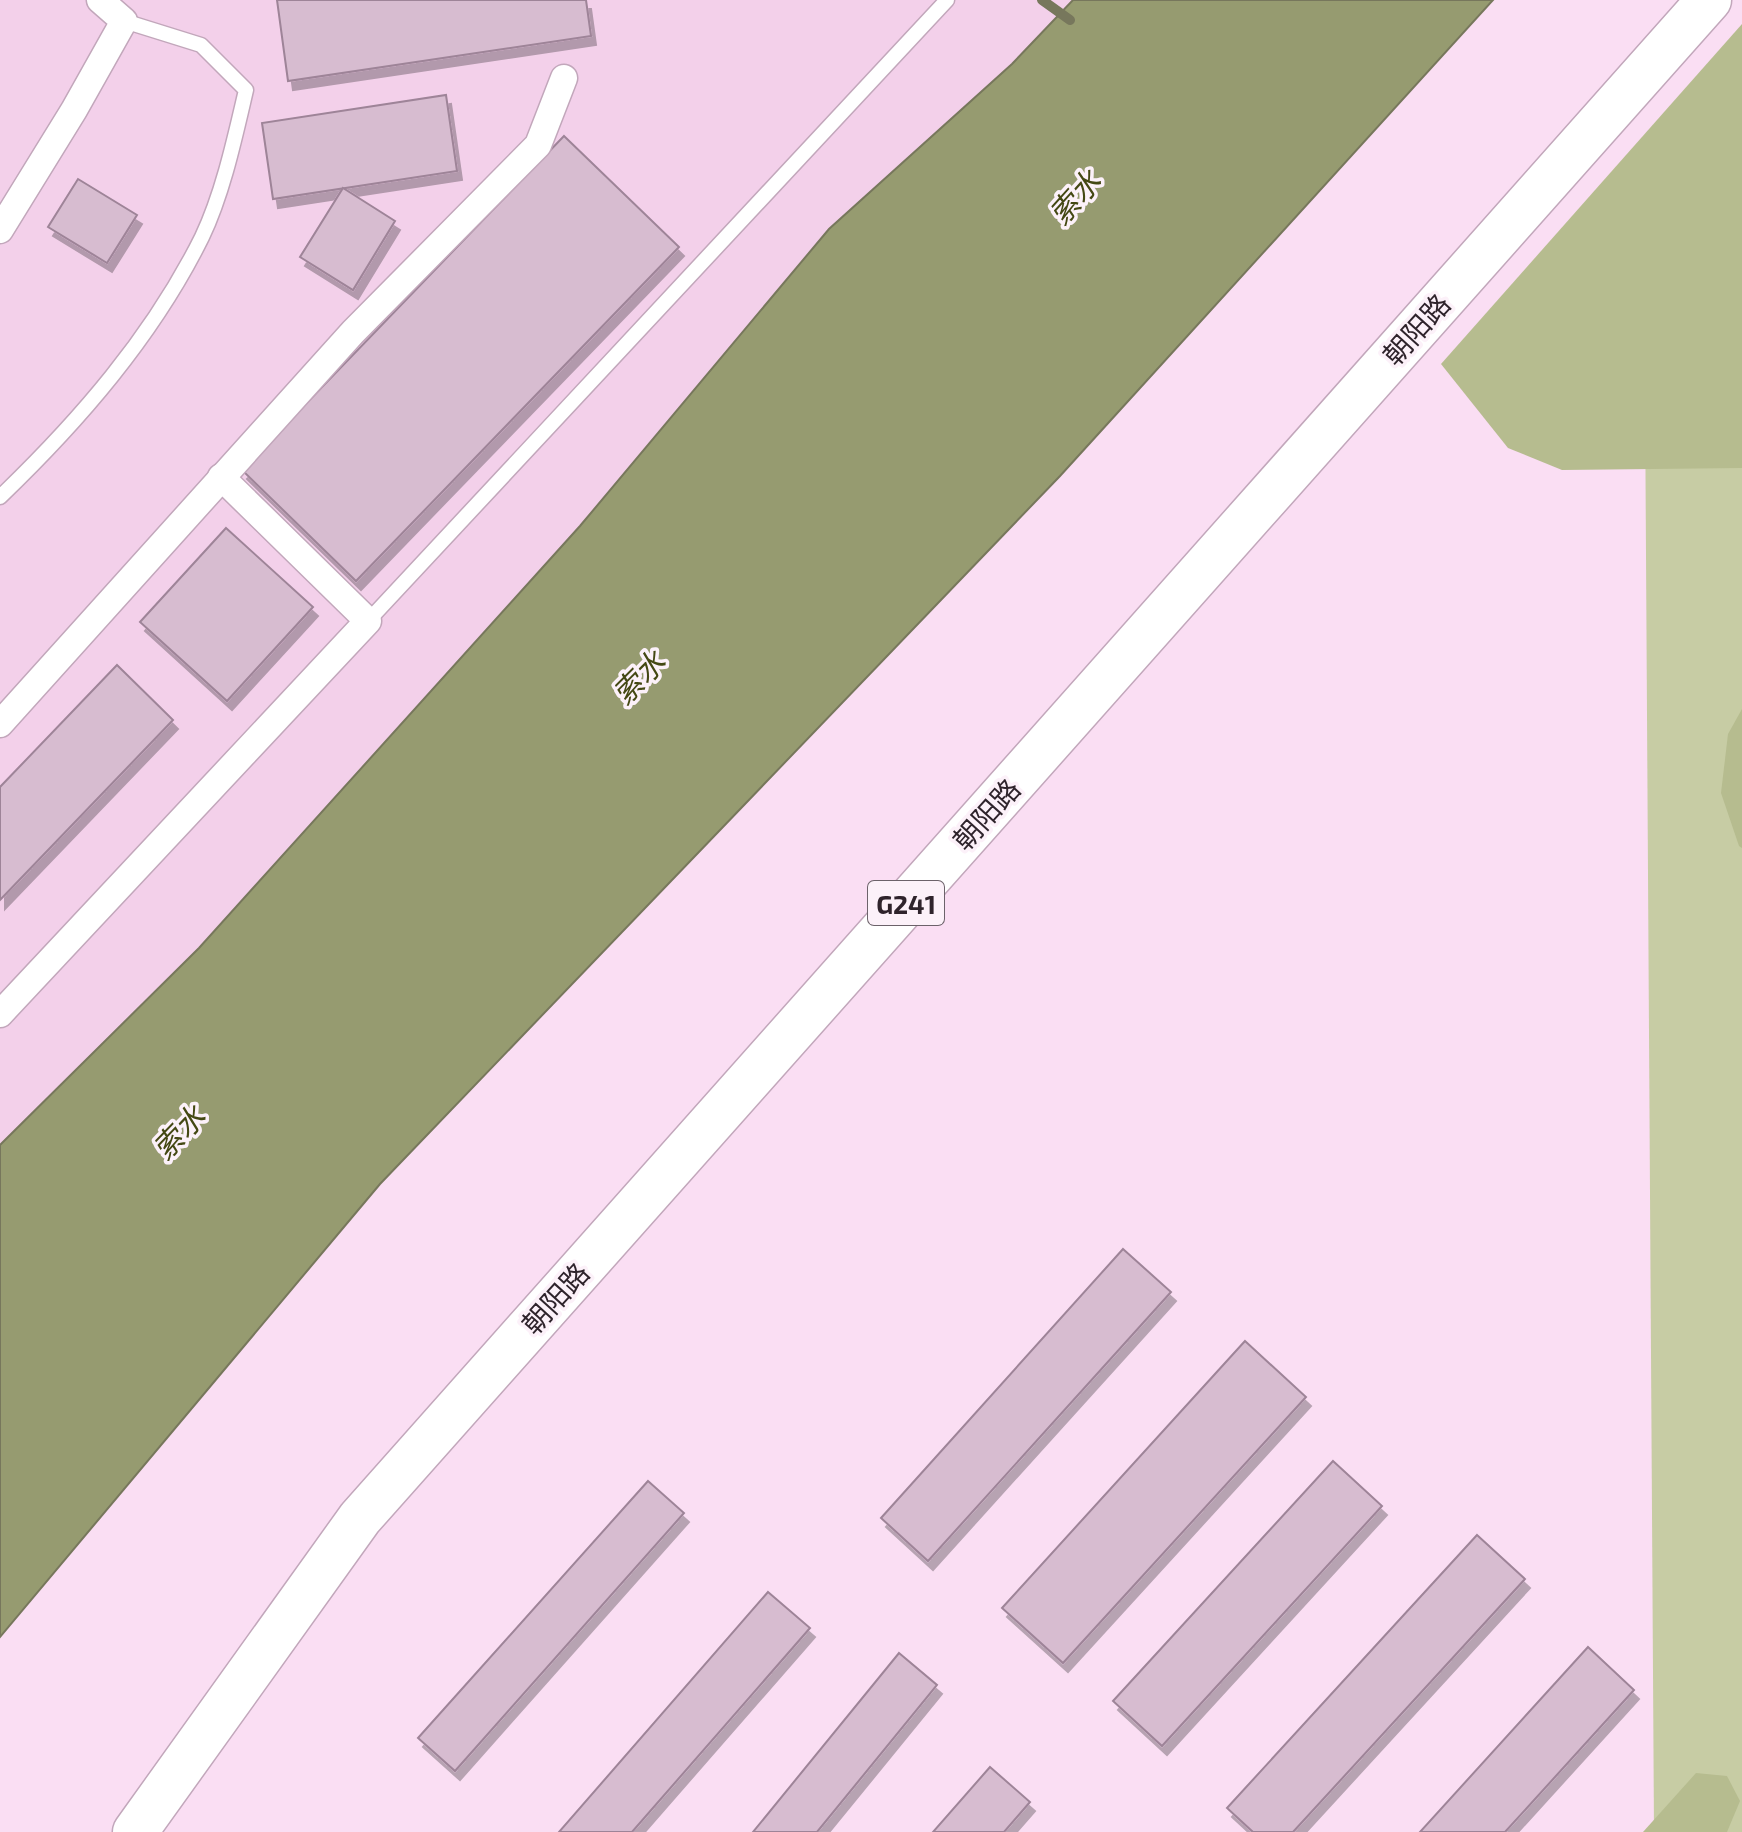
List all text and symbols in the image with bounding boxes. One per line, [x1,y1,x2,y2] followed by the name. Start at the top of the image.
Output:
[1041,161,1109,231] water label: 索水
[1375,286,1457,372] street label: 朝阳路
[604,642,673,711] water label: 索水
[945,771,1027,857] street label: 朝阳路
[868,881,944,925] road number: G241
[144,1096,213,1166] water label: 索水
[514,1255,596,1341] street label: 朝阳路

